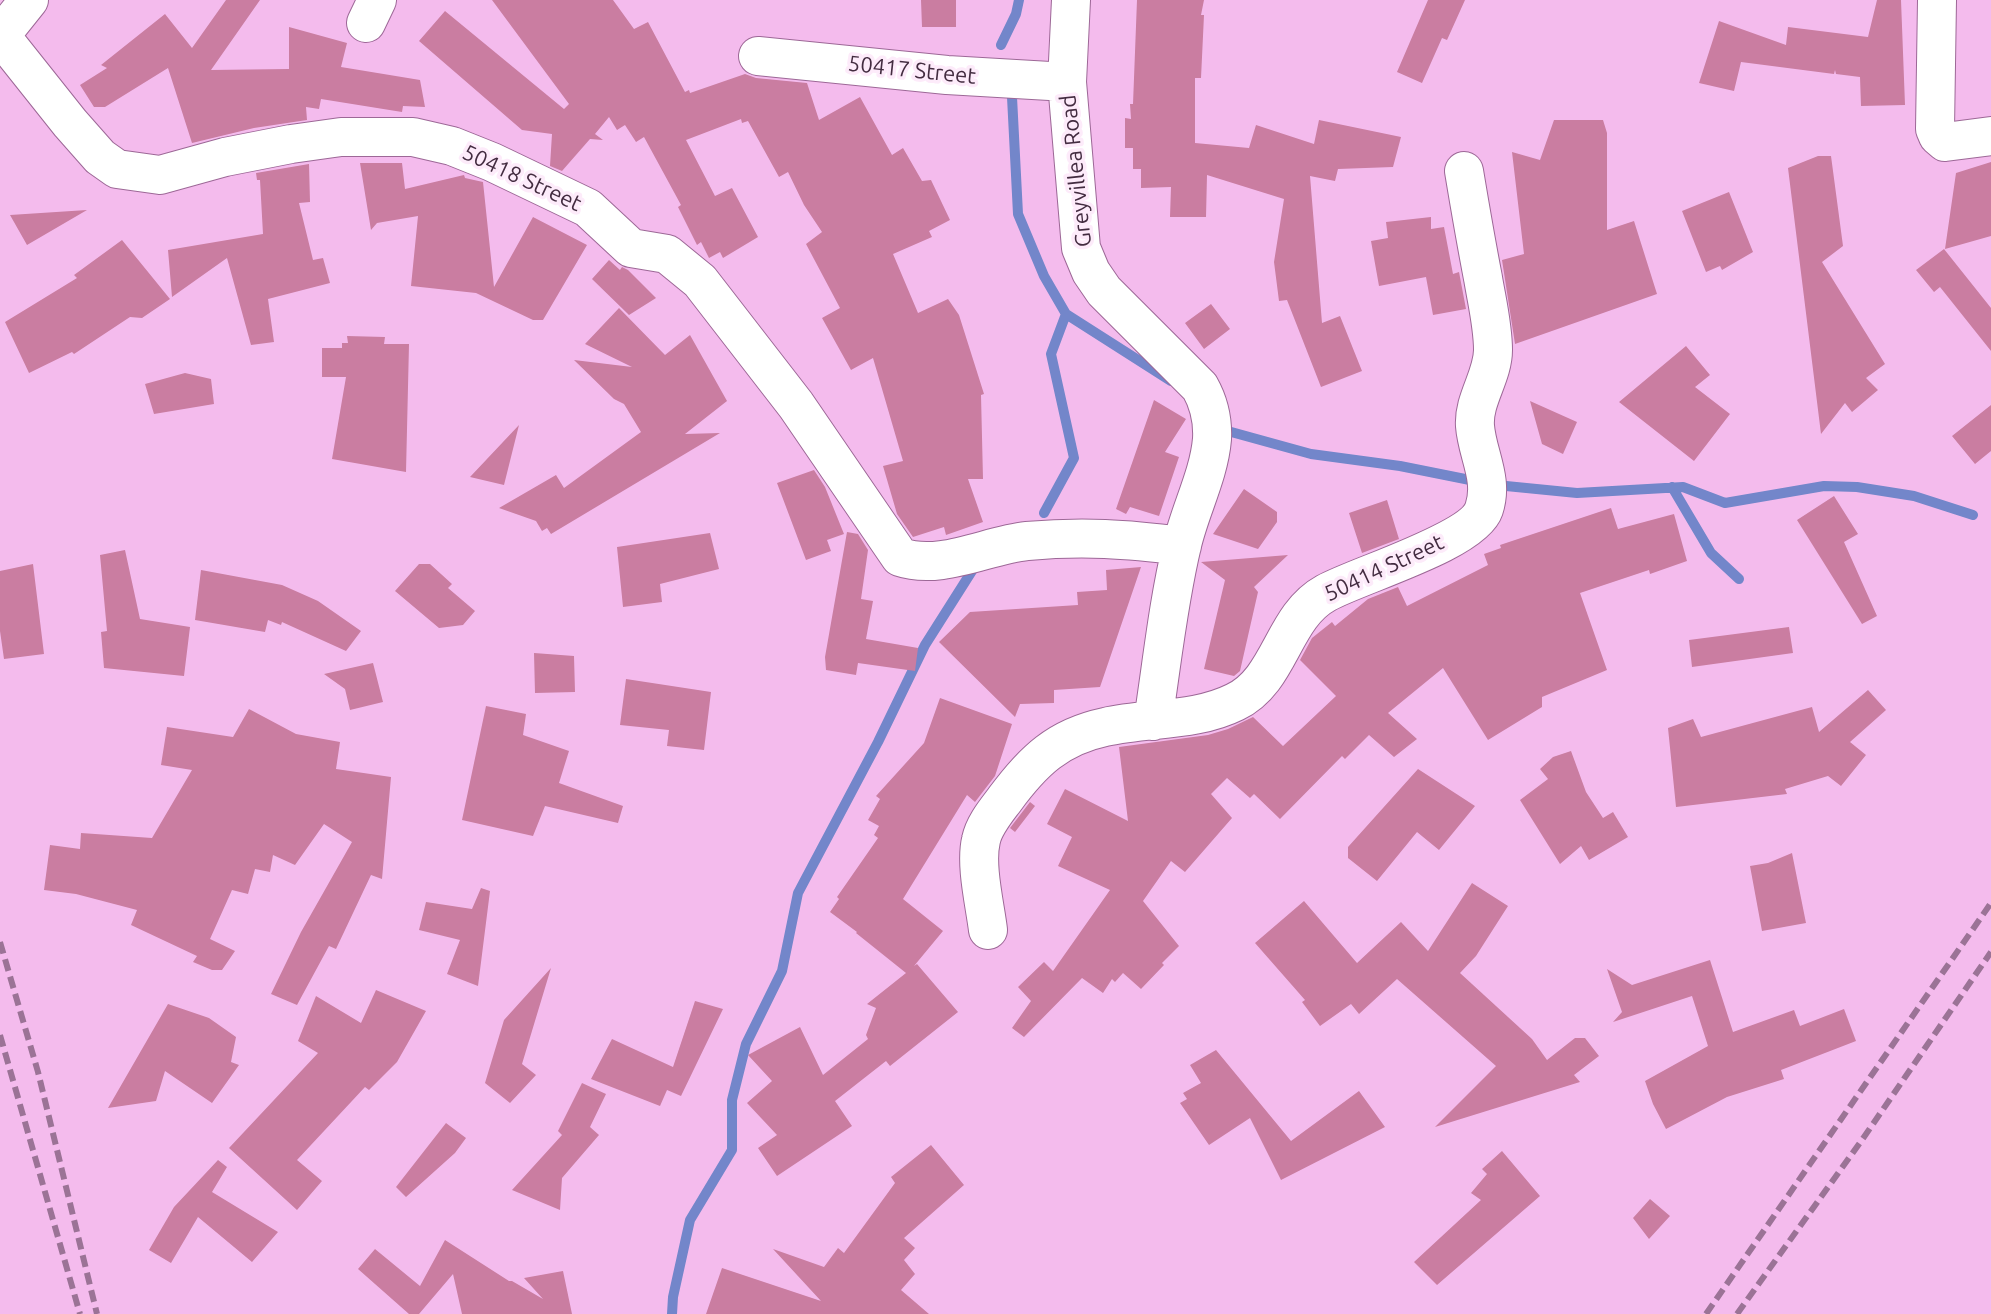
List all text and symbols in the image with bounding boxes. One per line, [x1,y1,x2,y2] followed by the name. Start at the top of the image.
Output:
[847,50,977,90] street label: 50417 Street
[1055,94,1097,248] street label: Greyvillea Road
[458,139,586,217] street label: 50418 Street
[1320,529,1448,607] street label: 50414 Street

